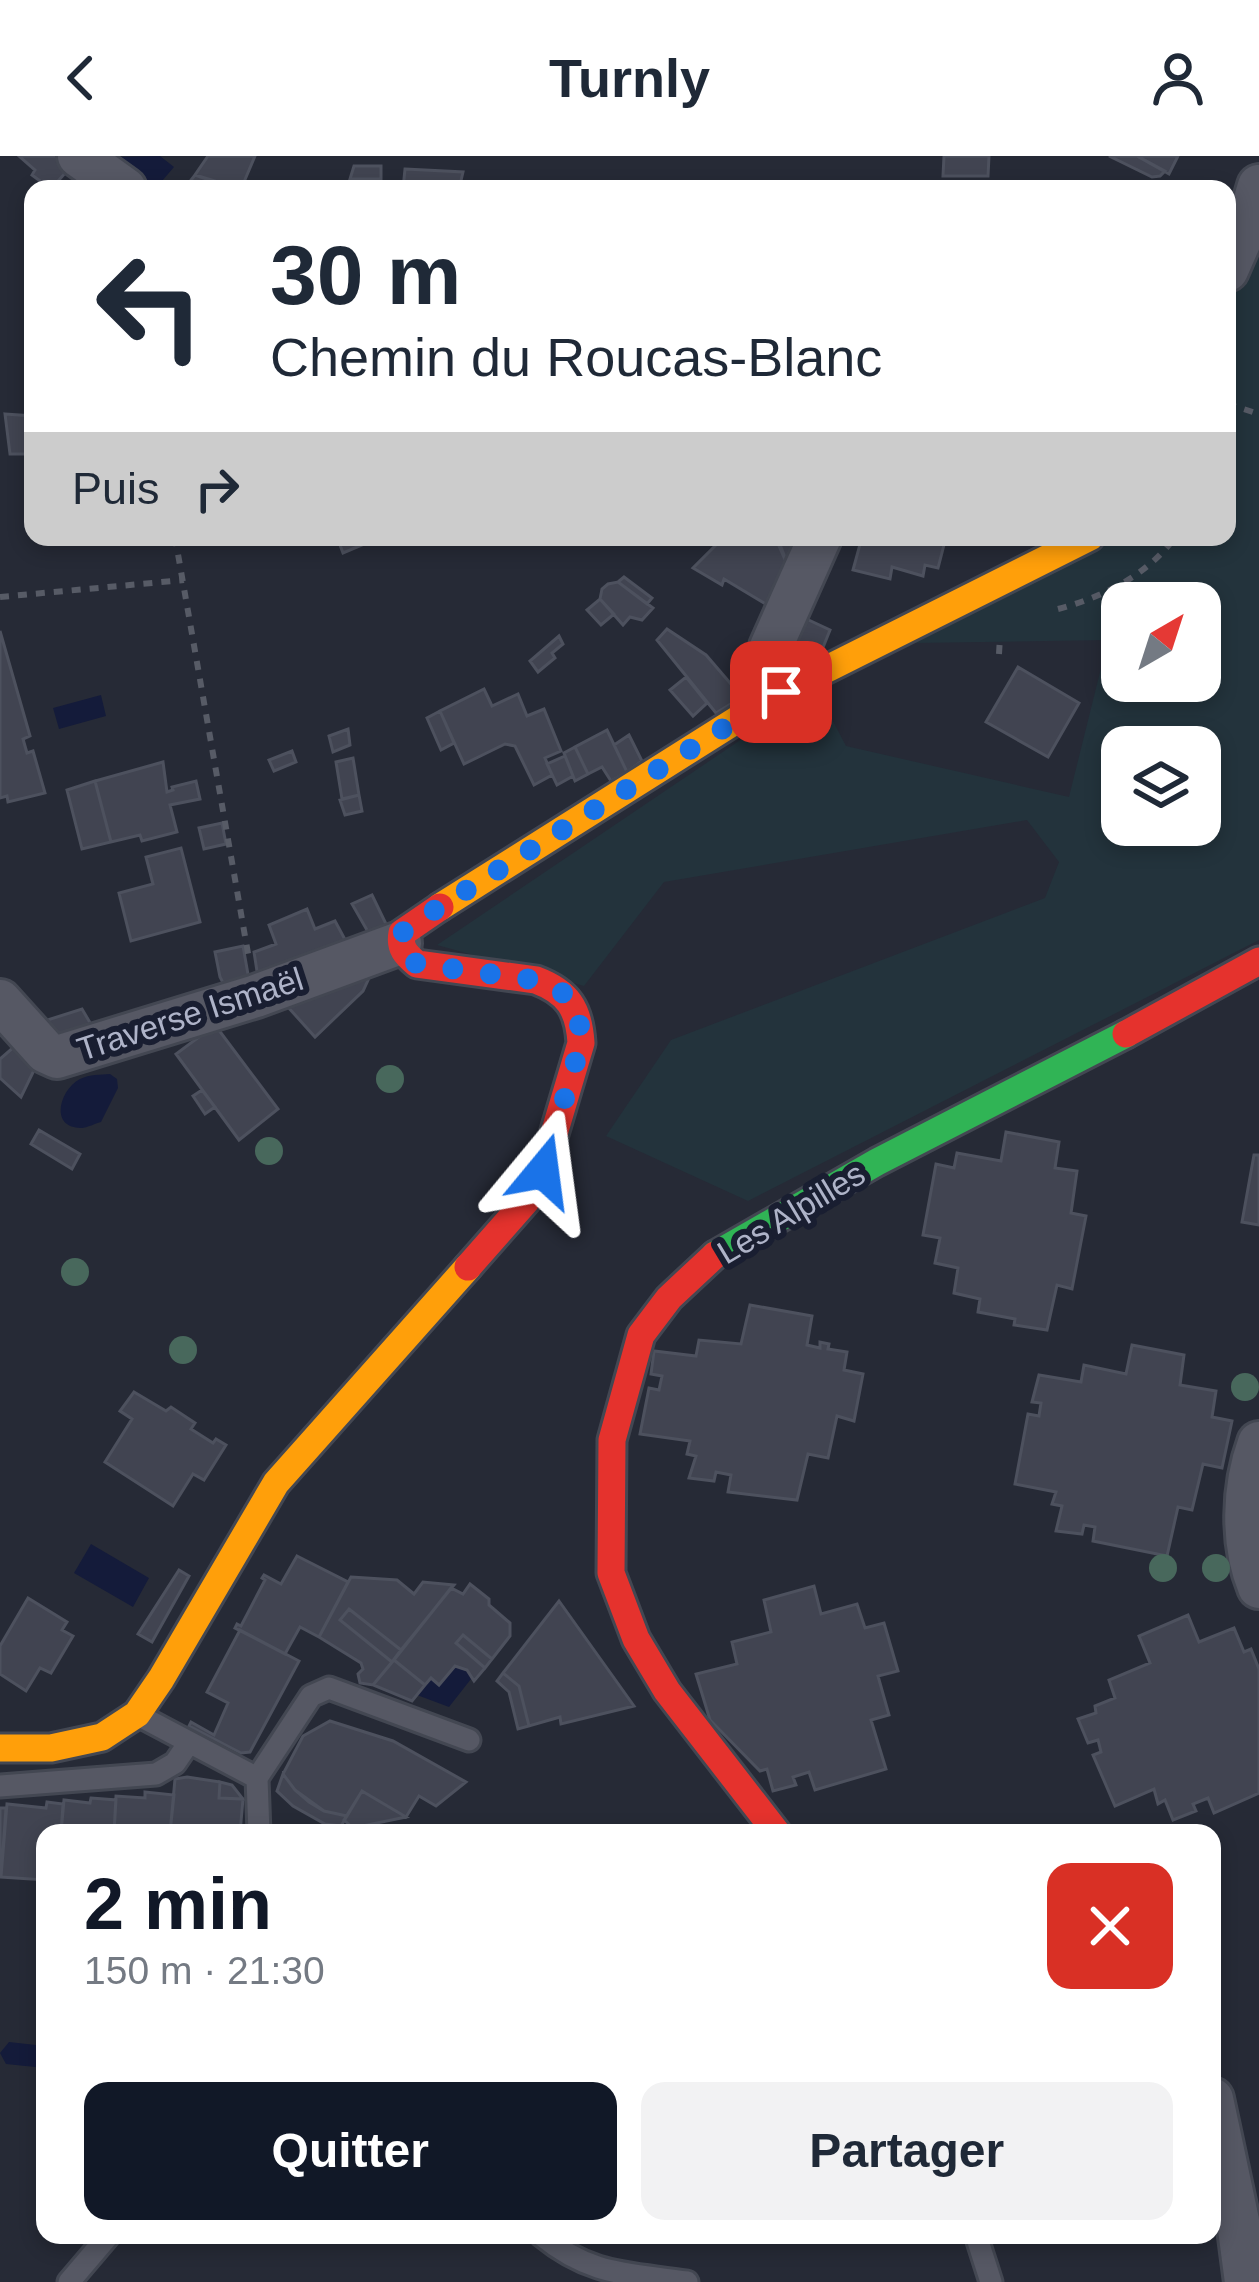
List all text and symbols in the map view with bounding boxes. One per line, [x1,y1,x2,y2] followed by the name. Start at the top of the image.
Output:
[48,45,114,111] icon: back
[1145,45,1211,111] icon: person
[549,48,710,108] text: Turnly
[72,228,228,384] icon: left
[270,228,461,322] text: 30 m
[270,327,882,387] text: Chemin du Roucas-Blanc
[184,456,250,522] icon: right
[72,463,160,514] text: Puis
[1101,582,1221,702] north arrow
[1101,582,1221,846] map controls
[730,641,832,743] pin
[748,659,814,725] icon: arrive
[1101,726,1221,846] button: layers
[72,960,308,1068] street label: Traverse Ismaël
[480,1108,606,1234] position arrow
[711,1155,871,1271] street label: Les Alpilles
[1047,1863,1173,1989] button: close
[84,1864,272,1944] text: 2 min
[84,1949,325,1992] text: 150 m · 21:30
[84,2082,617,2220] button: Quitter
[641,2082,1173,2220] button: Partager

